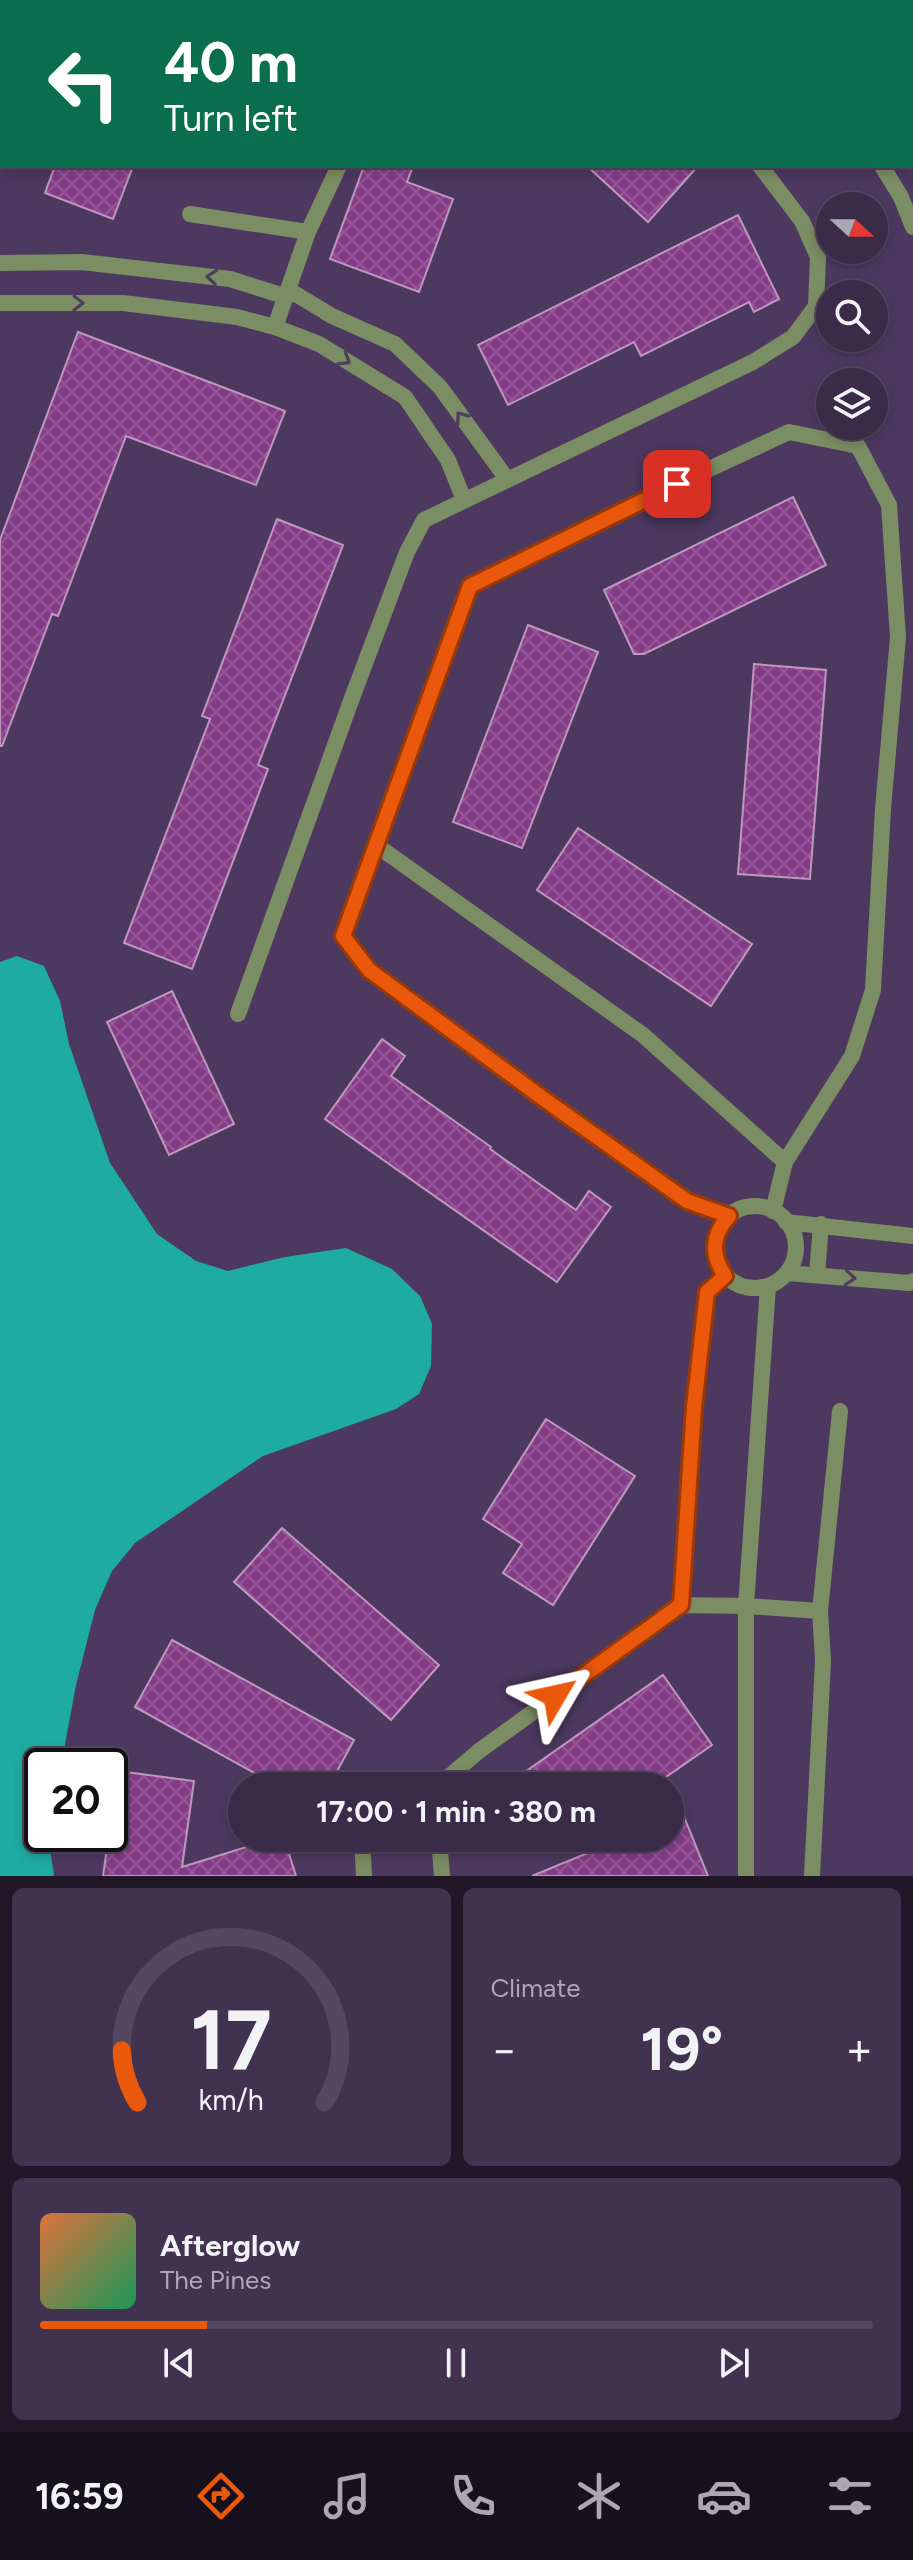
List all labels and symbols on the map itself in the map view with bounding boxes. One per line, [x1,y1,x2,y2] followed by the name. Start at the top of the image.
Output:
[816,192,888,264] north arrow
[205,268,218,285] one-way arrow
[72,294,85,312] one-way arrow
[336,351,351,366] one-way arrow
[456,411,471,425] one-way arrow
[643,450,711,518] pin
[844,1269,857,1286] one-way arrow
[513,1654,597,1738] position arrow
[24,1748,128,1852] speed limit sign: 20

